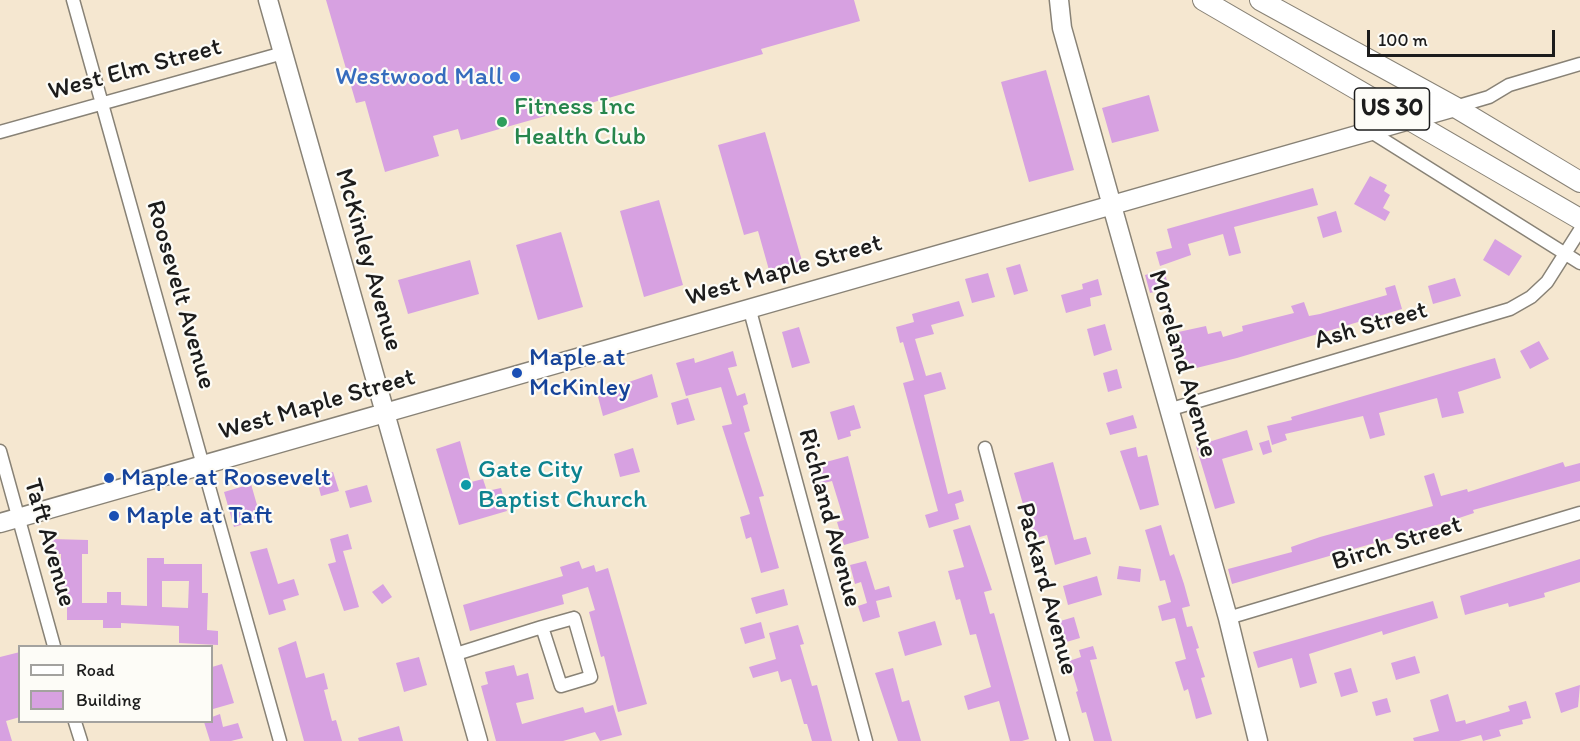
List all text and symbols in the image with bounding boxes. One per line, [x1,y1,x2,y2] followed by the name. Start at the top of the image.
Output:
[1370,18,1558,56] scale bar
[1378,29,1428,51] text: 100 m
[45,32,225,108] street label: West Elm Street
[335,61,503,93] place label: Westwood Mall
[508,70,522,84] marker: Westwood Mall
[1354,88,1430,130] road number: US 30
[514,91,646,152] place label: Fitness Inc Health Club
[495,115,509,129] marker: Fitness Inc Health Club
[327,165,409,355] street label: McKinley Avenue
[138,197,222,393] street label: Roosevelt Avenue
[682,228,886,314] street label: West Maple Street
[1140,267,1224,461] street label: Moreland Avenue
[1311,295,1431,357] street label: Ash Street
[529,342,630,404] place label: Maple at McKinley
[215,362,419,448] street label: West Maple Street
[510,366,524,380] marker: Maple at McKinley
[790,425,868,611] street label: Richland Avenue
[478,454,647,516] place label: Gate City Baptist Church
[121,462,331,494] place label: Maple at Roosevelt
[102,471,116,485] marker: Maple at Roosevelt
[16,475,82,611] street label: Taft Avenue
[459,478,473,492] marker: Gate City Baptist Church
[1008,499,1084,679] street label: Packard Avenue
[126,500,273,532] place label: Maple at Taft
[107,509,121,523] marker: Maple at Taft
[1328,509,1466,579] street label: Birch Street
[18,645,213,723] legend
[76,659,115,681] text: Road
[76,689,141,711] text: Building

